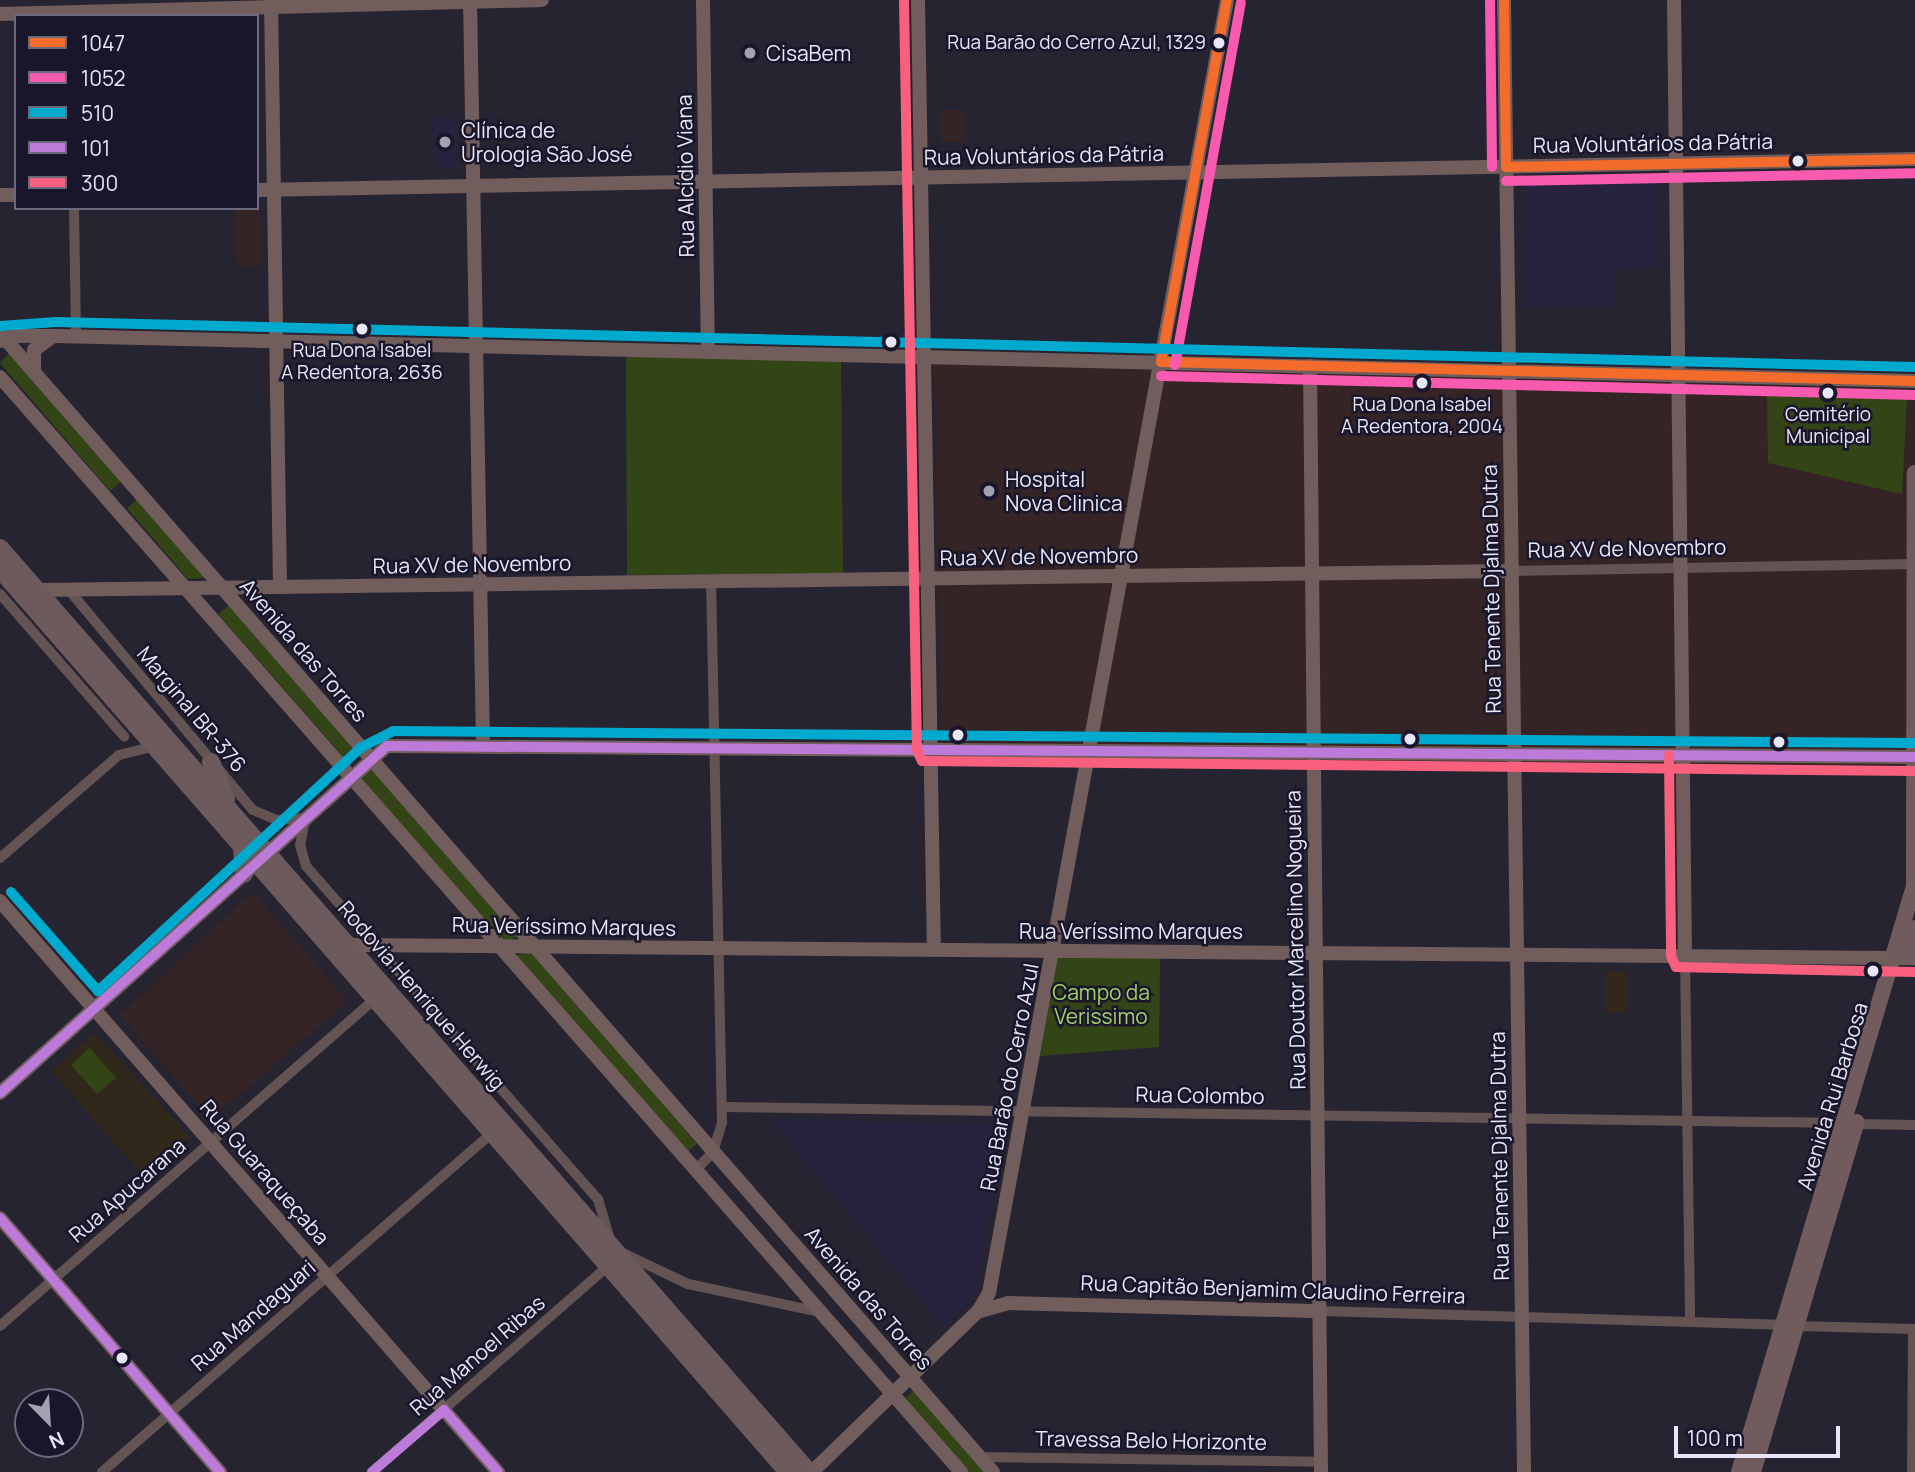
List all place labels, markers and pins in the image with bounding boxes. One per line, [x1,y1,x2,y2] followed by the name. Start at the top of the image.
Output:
[947,32,1206,54] place label: Rua Barão do Cerro Azul, 1329
[1212,36,1226,50] marker: Rua Barão do Cerro Azul, 1329
[766,40,851,66] place label: CisaBem
[740,43,760,63] marker: CisaBem
[461,117,633,167] place label: Clínica de Urologia São José
[435,132,455,152] marker: Clínica de Urologia São José
[1791,154,1805,168] unlabelled marker
[355,322,369,336] marker: Rua Dona Isabel A Redentora, 2636
[884,335,898,349] unlabelled marker
[281,340,443,384] place label: Rua Dona Isabel A Redentora, 2636
[1415,376,1429,390] marker: Rua Dona Isabel A Redentora, 2004
[1821,386,1835,400] marker: Cemitério Municipal
[1341,394,1503,438] place label: Rua Dona Isabel A Redentora, 2004
[1785,404,1871,448] place label: Cemitério Municipal
[1005,466,1123,516] place label: Hospital Nova Clinica
[979,481,999,501] marker: Hospital Nova Clinica
[951,728,965,742] unlabelled marker
[1403,732,1417,746] unlabelled marker
[1772,735,1786,749] unlabelled marker
[1866,964,1880,978] unlabelled marker
[115,1351,129,1365] unlabelled marker

